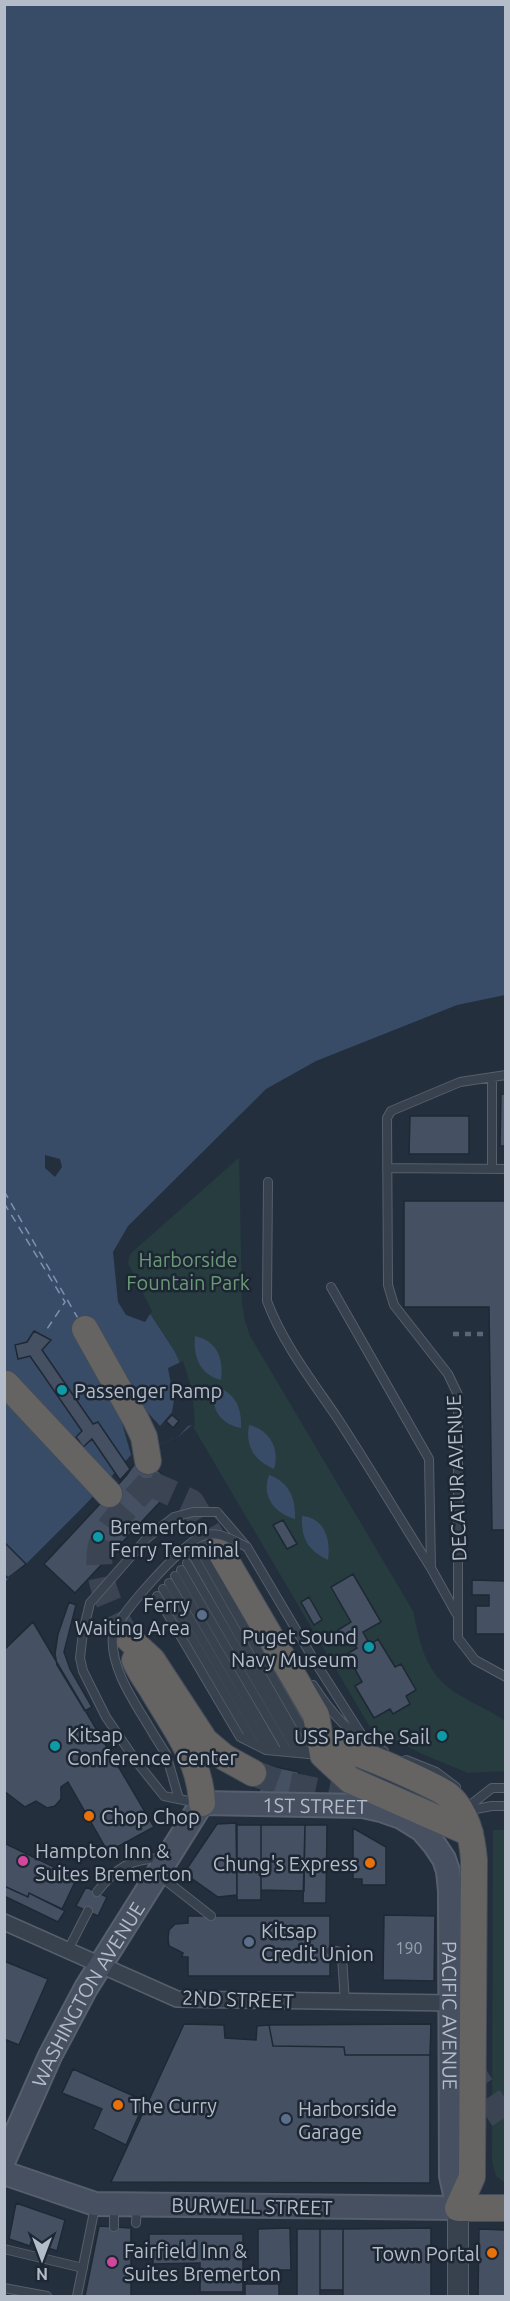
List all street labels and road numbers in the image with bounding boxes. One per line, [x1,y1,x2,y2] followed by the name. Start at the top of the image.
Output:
[442,1394,470,1562] street label: DECATUR AVENUE
[262,1793,368,1818] street label: 1ST STREET
[26,1897,149,2090] street label: WASHINGTON AVENUE
[439,1941,462,2090] street label: PACIFIC AVENUE
[182,1986,294,2012] street label: 2ND STREET
[171,2193,333,2219] street label: BURWELL STREET

